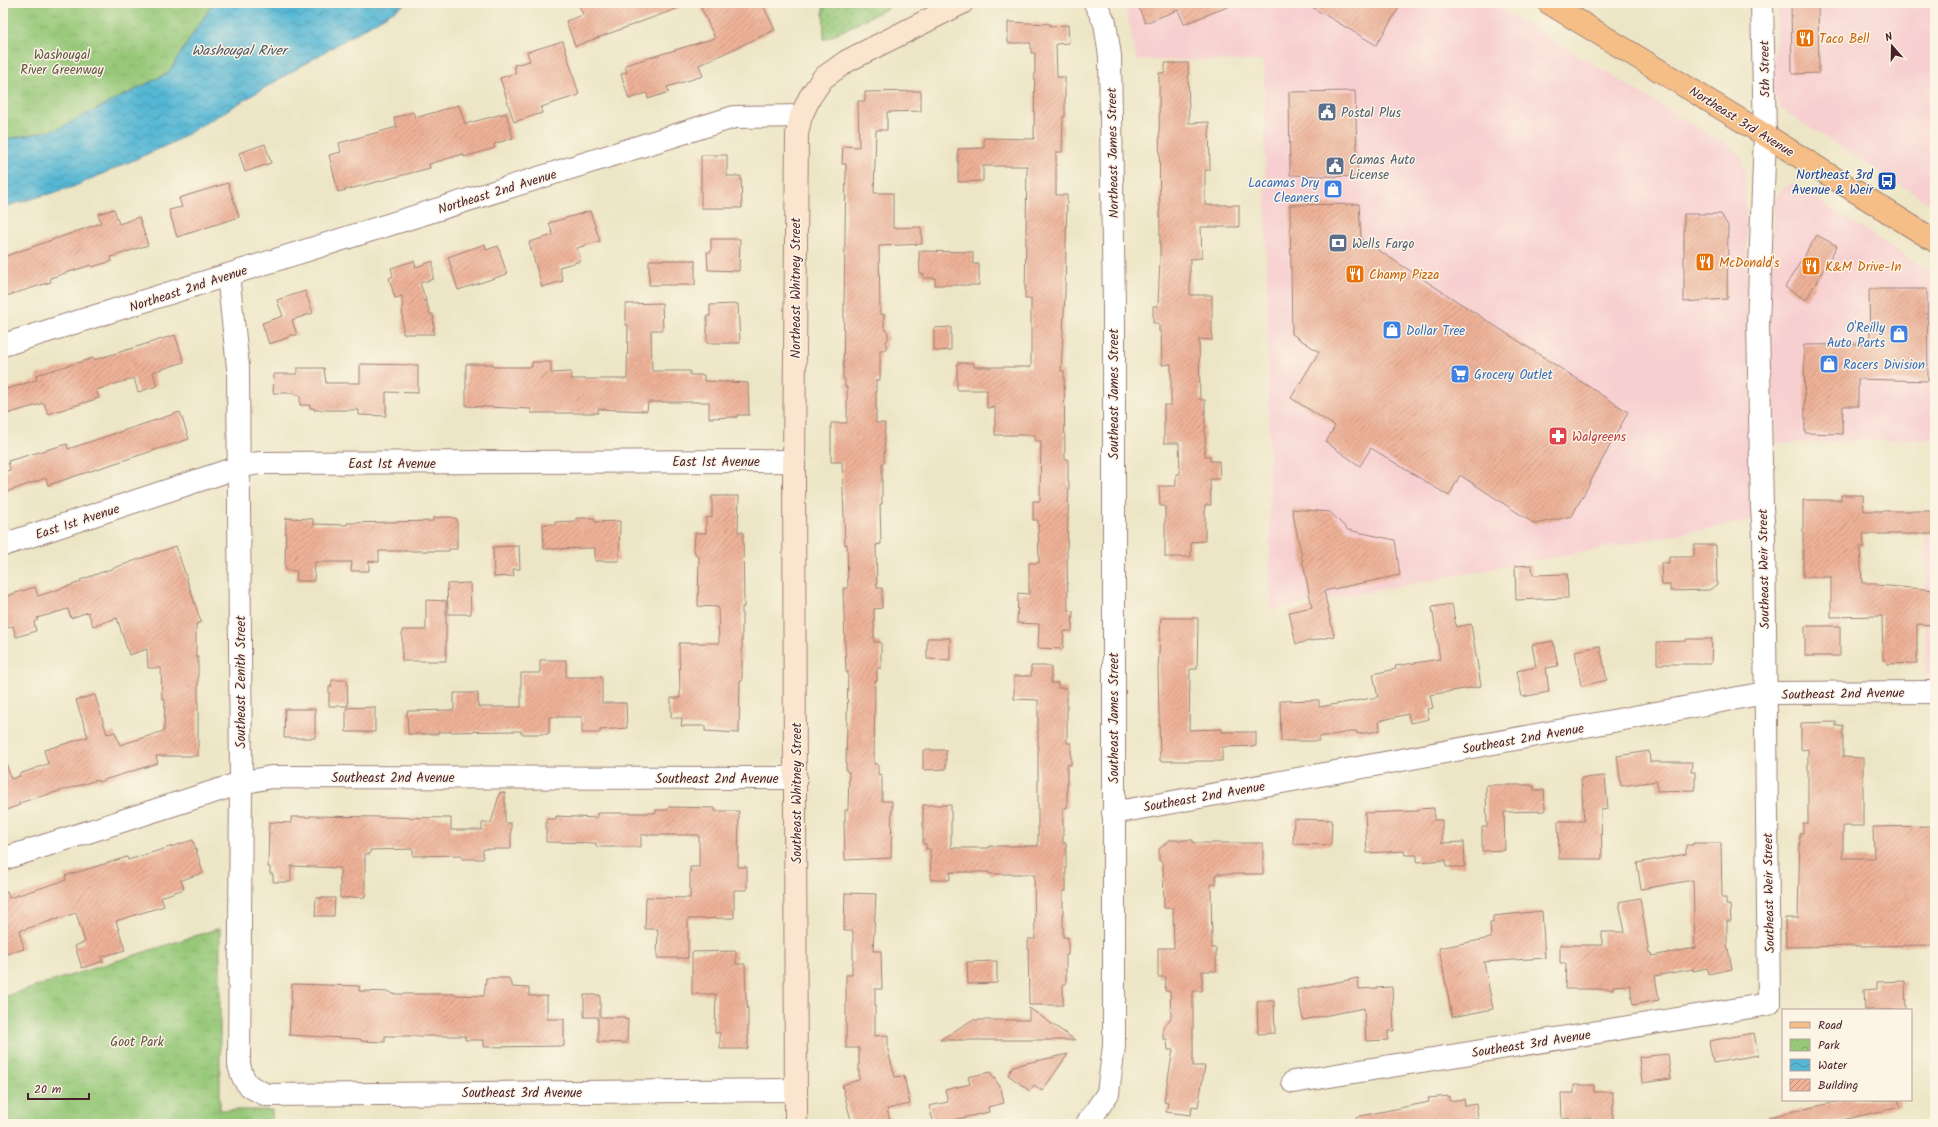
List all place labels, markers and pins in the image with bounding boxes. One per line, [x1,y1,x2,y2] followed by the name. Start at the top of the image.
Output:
[1794,27,1816,49] restaurant icon: Taco Bell
[1819,29,1869,50] place label: Taco Bell
[1316,101,1338,123] public building icon: Postal Plus
[1341,103,1402,124] place label: Postal Plus
[1349,150,1415,186] place label: Camas Auto License
[1324,155,1346,177] public building icon: Camas Auto License
[1792,165,1874,201] place label: Northeast 3rd Avenue & Weir
[1876,170,1898,192] bus stop icon: Northeast 3rd Avenue & Weir
[1248,173,1320,209] place label: Lacamas Dry Cleaners
[1322,178,1344,200] shop icon: Lacamas Dry Cleaners
[1327,232,1349,254] bank icon: Wells Fargo
[1352,234,1415,255] place label: Wells Fargo
[1694,251,1716,273] restaurant icon: McDonald's
[1719,253,1780,274] place label: McDonald's
[1800,255,1822,277] restaurant icon: K&M Drive-In
[1825,257,1901,278] place label: K&M Drive-In
[1344,263,1366,285] restaurant icon: Champ Pizza
[1369,265,1439,286] place label: Champ Pizza
[1827,318,1886,354] place label: O'Reilly Auto Parts
[1381,319,1403,341] shop icon: Dollar Tree
[1406,321,1465,342] place label: Dollar Tree
[1888,323,1910,345] shop icon: O'Reilly Auto Parts
[1818,353,1840,375] shop icon: Racers Division
[1843,355,1925,376] place label: Racers Division
[1449,363,1471,385] supermarket icon: Grocery Outlet
[1474,365,1554,386] place label: Grocery Outlet
[1547,425,1569,447] pharmacy icon: Walgreens
[1572,427,1627,448] place label: Walgreens

